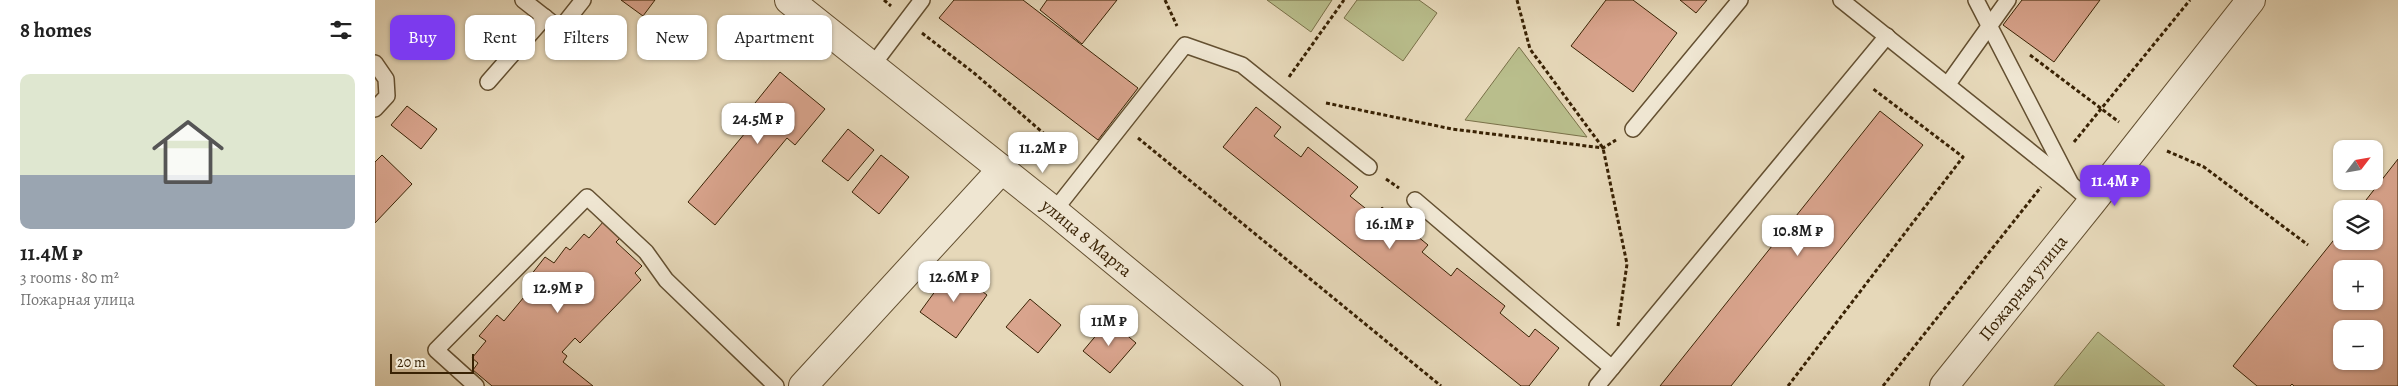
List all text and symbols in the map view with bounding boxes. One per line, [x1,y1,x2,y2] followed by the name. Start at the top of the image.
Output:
[390,15,455,60] chip: Buy
[465,15,535,60] chip: Rent
[545,15,627,60] chip: Filters
[637,15,707,60] chip: New
[717,15,832,60] chip: Apartment
[20,16,92,44] text: 8 homes
[327,16,355,44] icon: filters
[712,102,804,145] pin: 24.5M ₽
[143,107,233,197] icon: home
[733,108,783,130] text: 24.5M ₽
[997,132,1089,174] pin: 11.2M ₽
[1019,137,1067,159] text: 11.2M ₽
[2333,140,2383,190] north arrow
[2333,140,2383,370] map controls
[2069,164,2161,207] pin: 11.4M ₽
[2091,170,2139,192] text: 11.4M ₽
[1035,193,1138,283] street label: улица 8 Марта
[2333,200,2383,250] button: layers
[1344,208,1436,250] pin: 16.1M ₽
[1366,213,1414,235] text: 16.1M ₽
[1752,214,1844,257] pin: 10.8M ₽
[1773,220,1823,242] text: 10.8M ₽
[1973,229,2073,346] street label: Пожарная улица
[20,239,83,267] text: 11.4M ₽
[908,260,1000,303] pin: 12.6M ₽
[2333,260,2383,310] button: +
[929,266,979,288] text: 12.6M ₽
[20,267,119,289] text: 3 rooms · 80 m²
[512,272,604,314] pin: 12.9M ₽
[533,277,583,299] text: 12.9M ₽
[20,289,135,311] text: Пожарная улица
[1074,304,1144,347] pin: 11M ₽
[1091,310,1127,332] text: 11M ₽
[2333,320,2383,370] button: −
[390,351,474,374] scale bar
[397,353,426,372] text: 20 m

